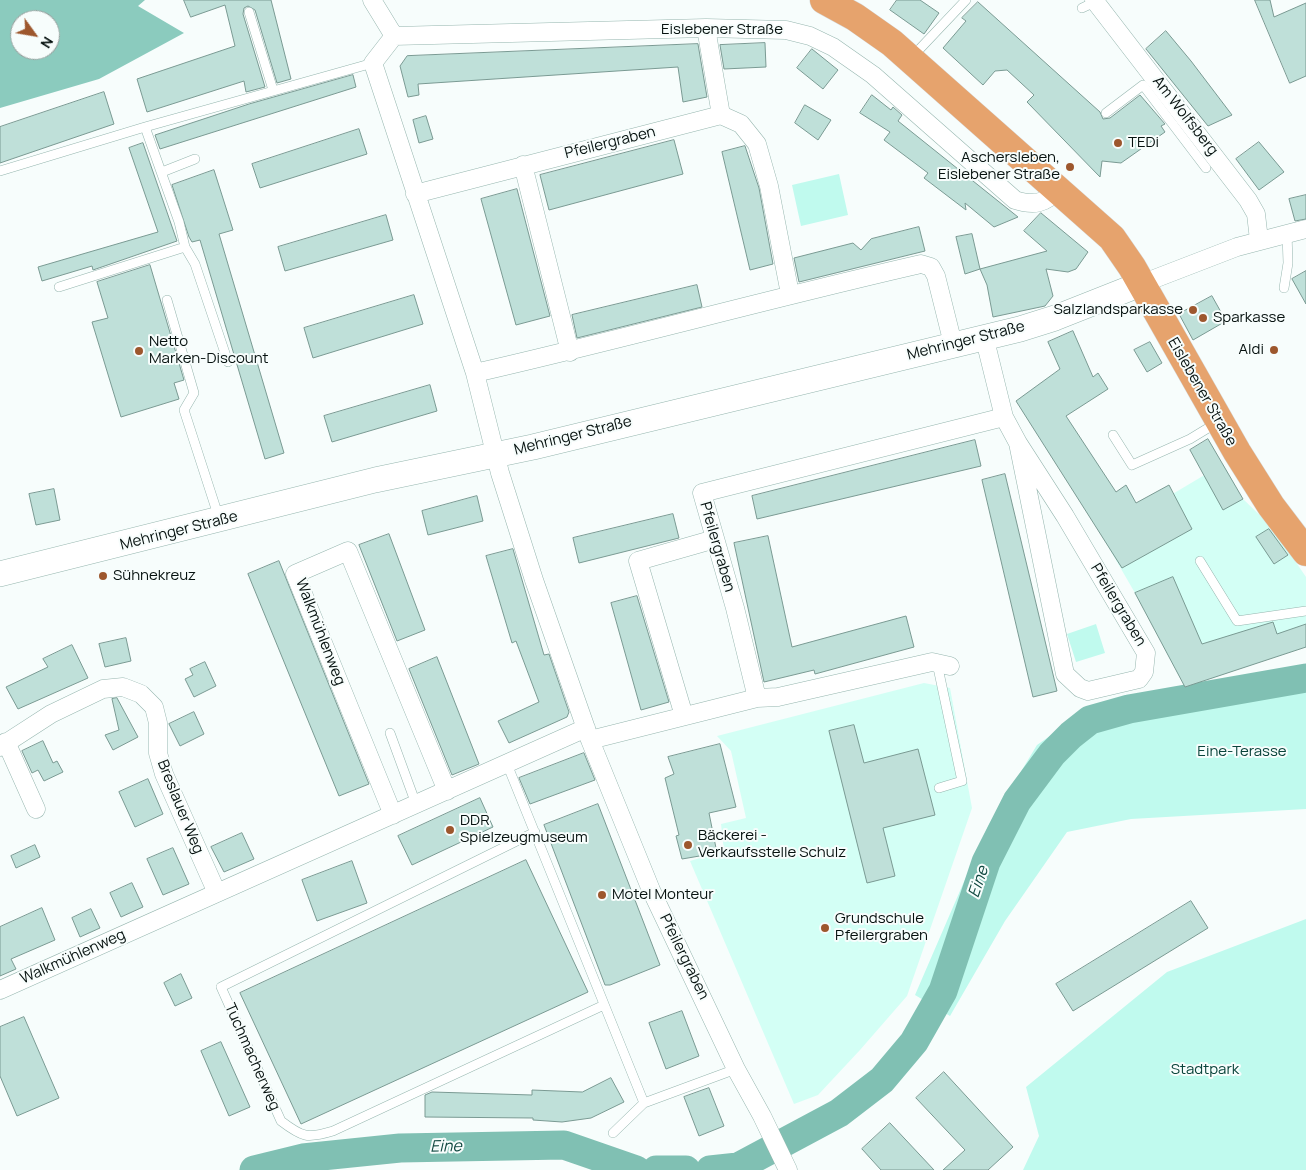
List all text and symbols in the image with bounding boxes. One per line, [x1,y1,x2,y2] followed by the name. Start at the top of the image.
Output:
[10,10,60,60] north arrow
[661,21,783,39] street label: Eislebener Straße
[37,33,58,52] text: N
[1148,73,1222,159] street label: Am Wolfsberg
[563,123,657,163] street label: Pfeilergraben
[1128,134,1159,152] place label: TEDi
[1112,137,1124,149] marker: TEDi
[938,149,1060,184] place label: Aschersleben, Eislebener Straße
[1064,161,1076,173] marker: Aschersleben, Eislebener Straße
[1054,301,1183,319] place label: Salzlandsparkasse
[1187,304,1199,316] marker: Salzlandsparkasse
[1213,309,1285,327] place label: Sparkasse
[1197,312,1209,324] marker: Sparkasse
[905,318,1027,364] street label: Mehringer Straße
[149,333,269,368] place label: Netto Marken-Discount
[1164,335,1240,449] street label: Eislebener Straße
[1239,341,1264,359] place label: Aldi
[1268,344,1280,356] marker: Aldi
[133,345,145,357] marker: Netto Marken-Discount
[512,413,634,459] street label: Mehringer Straße
[696,500,738,594] street label: Pfeilergraben
[118,508,240,554] street label: Mehringer Straße
[1086,561,1150,649] street label: Pfeilergraben
[113,567,196,585] place label: Sühnekreuz
[97,570,109,582] marker: Sühnekreuz
[291,576,349,688] street label: Walkmühlenweg
[1197,743,1287,761] park label: Eine-Terasse
[153,757,207,857] street label: Breslauer Weg
[460,812,588,847] place label: DDR Spielzeugmuseum
[444,824,456,836] marker: DDR Spielzeugmuseum
[698,827,846,862] place label: Bäckerei - Verkaufsstelle Schulz
[682,839,694,851] marker: Bäckerei - Verkaufsstelle Schulz
[965,864,993,900] water label: Eine
[612,886,714,904] place label: Motel Monteur
[596,889,608,901] marker: Motel Monteur
[835,910,928,945] place label: Grundschule Pfeilergraben
[656,911,712,1003] street label: Pfeilergraben
[819,922,831,934] marker: Grundschule Pfeilergraben
[18,926,128,988] street label: Walkmühlenweg
[220,1001,284,1113] street label: Tuchmacherweg
[1171,1061,1239,1079] park label: Stadtpark
[430,1137,462,1157] water label: Eine

